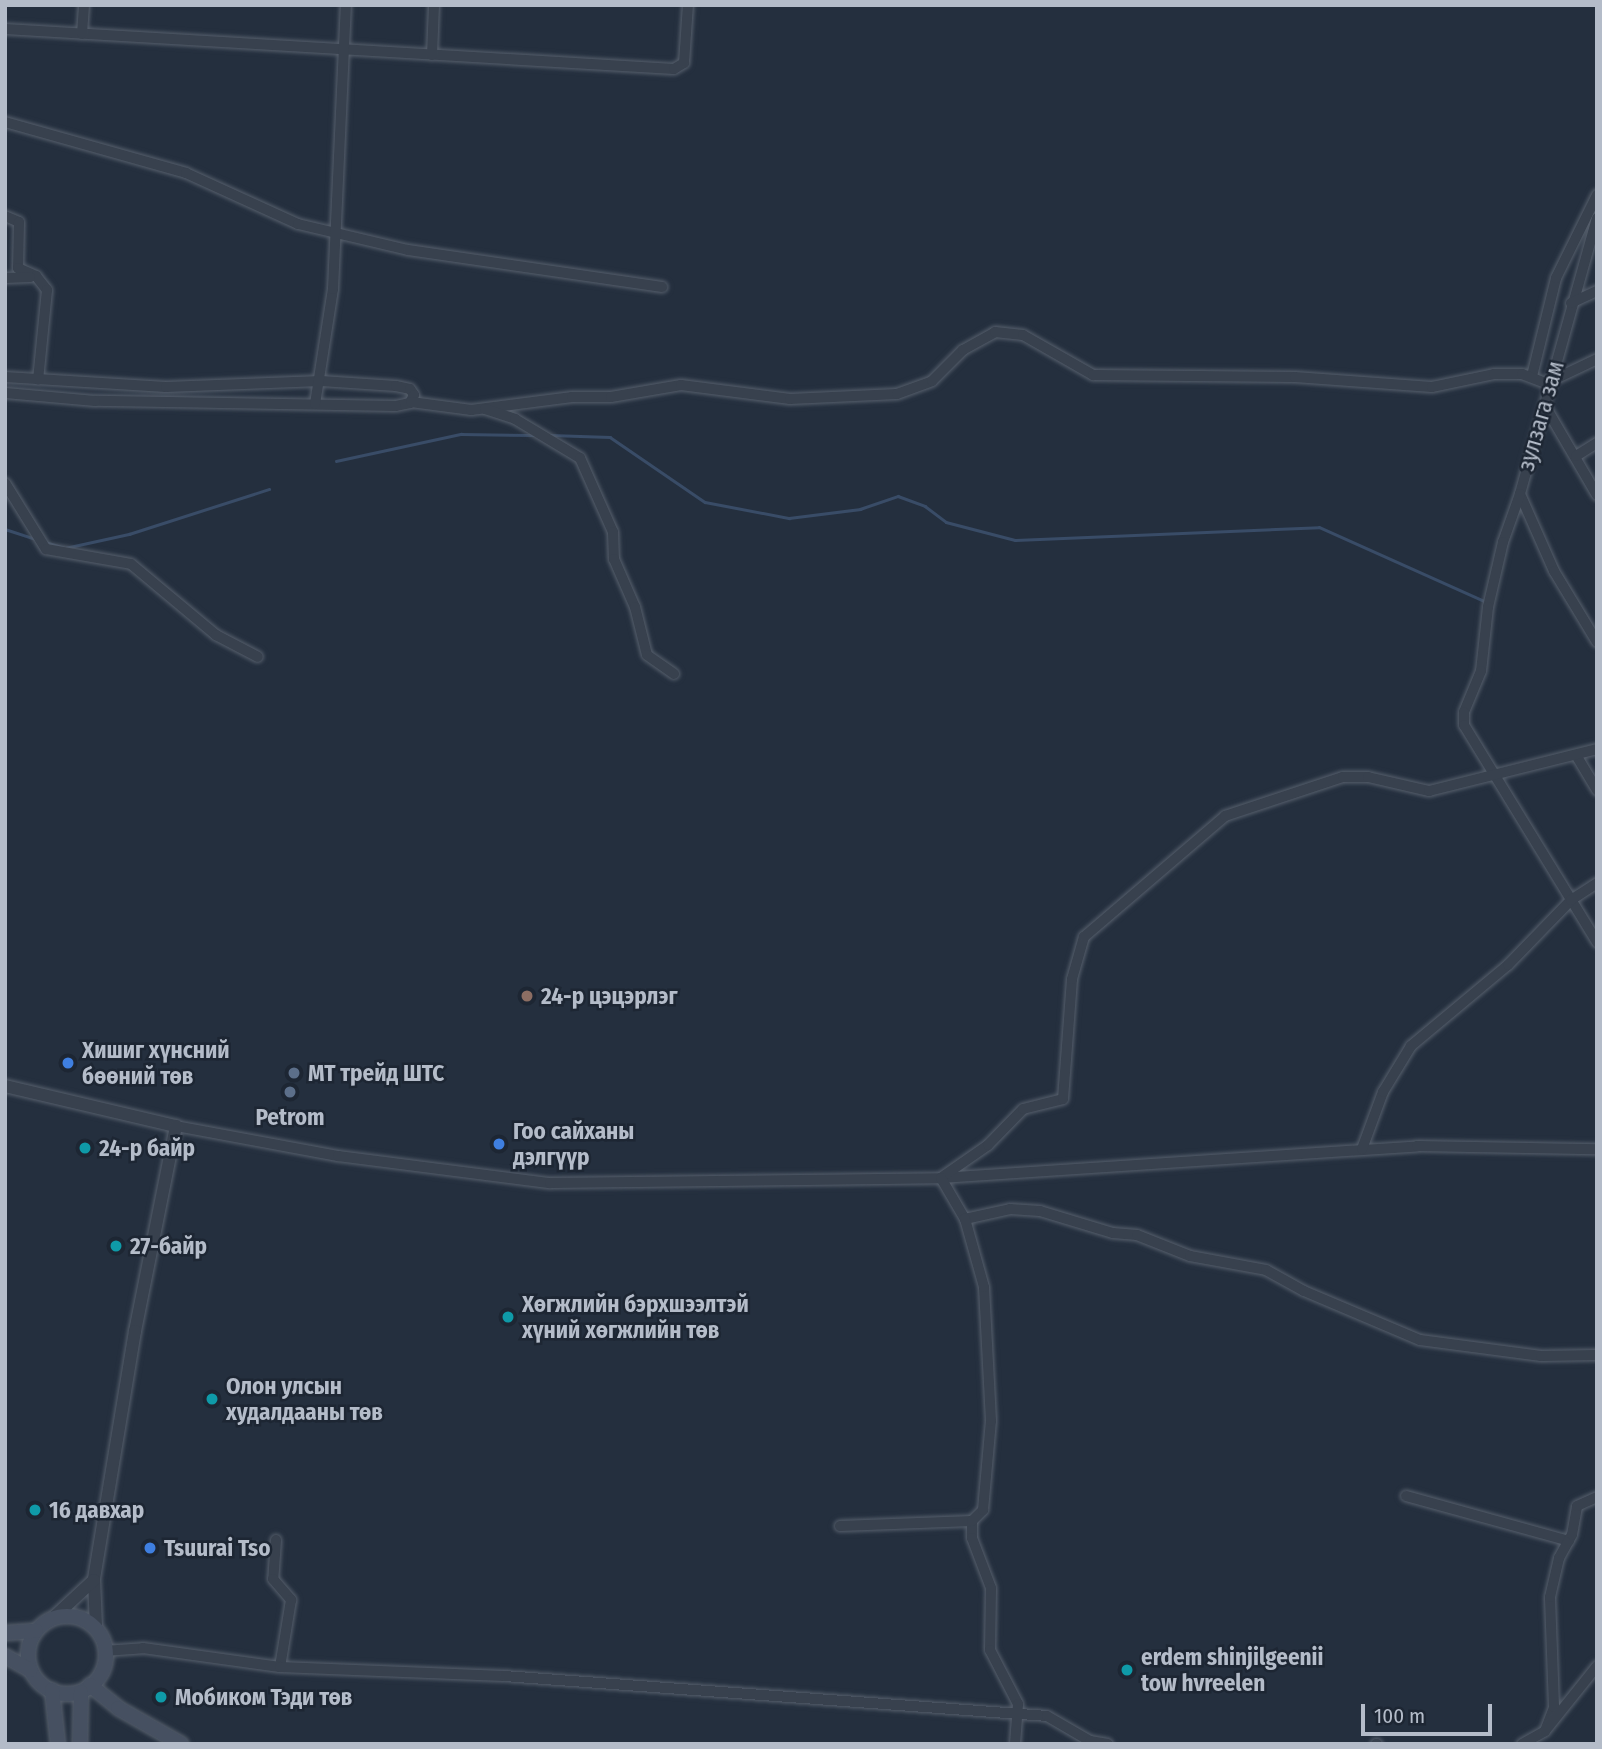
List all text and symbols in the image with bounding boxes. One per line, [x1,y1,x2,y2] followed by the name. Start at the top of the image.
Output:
[1512,358,1570,474] street label: зулзага зам
[541,982,677,1010] place label: 24-р цэцэрлэг
[519,988,535,1004] marker: 24-р цэцэрлэг
[82,1036,230,1090] place label: Хишиг хүнсний бөөний төв
[60,1055,76,1071] marker: Хишиг хүнсний бөөний төв
[308,1059,444,1087] place label: МТ трейд ШТС
[286,1065,302,1081] marker: МТ трейд ШТС
[282,1084,298,1100] marker: Petrom
[255,1103,325,1131] place label: Petrom
[513,1117,634,1171] place label: Гоо сайханы дэлгүүр
[99,1134,195,1162] place label: 24-р байр
[491,1136,507,1152] marker: Гоо сайханы дэлгүүр
[77,1140,93,1156] marker: 24-р байр
[130,1232,207,1260] place label: 27-байр
[108,1238,124,1254] marker: 27-байр
[522,1290,749,1344] place label: Хөгжлийн бэрхшээлтэй хүний хөгжлийн төв
[500,1309,516,1325] marker: Хөгжлийн бэрхшээлтэй хүний хөгжлийн төв
[226,1372,383,1426] place label: Олон улсын худалдааны төв
[204,1391,220,1407] marker: Олон улсын худалдааны төв
[49,1496,144,1524] place label: 16 давхар
[27,1502,43,1518] marker: 16 давхар
[164,1534,270,1562] place label: Tsuurai Tso
[142,1540,158,1556] marker: Tsuurai Tso
[1141,1643,1324,1697] place label: erdem shinjilgeenii tow hvreelen
[1119,1662,1135,1678] marker: erdem shinjilgeenii tow hvreelen
[175,1683,352,1711] place label: Мобиком Тэди төв
[153,1689,169,1705] marker: Мобиком Тэди төв
[1364,1690,1495,1734] scale bar
[1374,1703,1425,1729] text: 100 m

